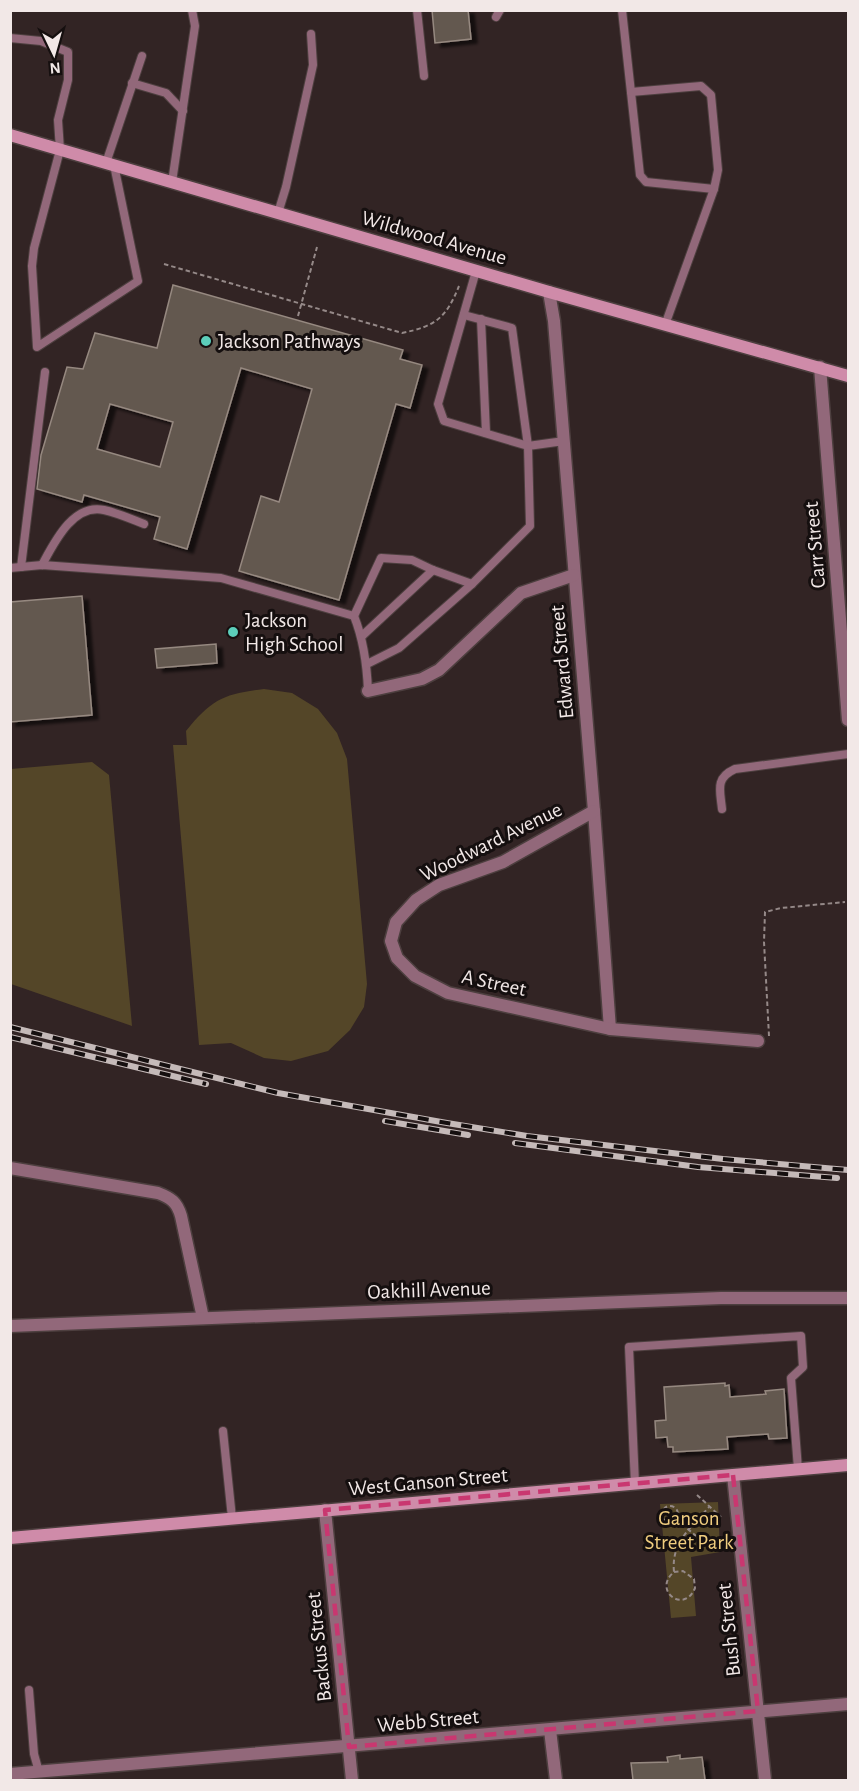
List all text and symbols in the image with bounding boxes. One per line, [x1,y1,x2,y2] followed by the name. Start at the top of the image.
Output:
[24,24,84,84] north arrow
[49,59,61,76] text: N
[359,207,509,269] street label: Wildwood Avenue
[218,331,361,352] place label: Jackson Pathways
[199,334,213,348] marker: Jackson Pathways
[801,501,829,589] street label: Carr Street
[547,604,577,720] street label: Edward Street
[245,610,343,655] place label: Jackson High School
[226,625,240,639] marker: Jackson High School
[417,799,565,885] street label: Woodward Avenue
[460,966,528,1000] street label: A Street
[367,1277,491,1303] street label: Oakhill Avenue
[347,1465,509,1499] street label: West Ganson Street
[644,1508,734,1553] park label: Ganson Street Park
[714,1582,744,1678] street label: Bush Street
[303,1591,335,1703] street label: Backus Street
[376,1706,480,1736] street label: Webb Street

